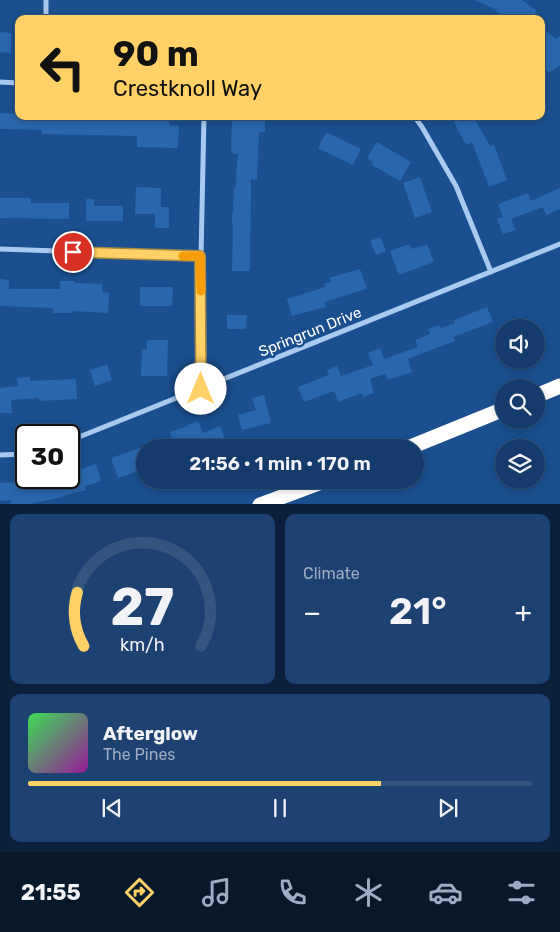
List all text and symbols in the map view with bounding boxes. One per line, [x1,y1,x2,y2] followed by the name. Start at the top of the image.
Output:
[113,33,199,75] text: 90 m
[30,35,95,100] icon: left
[113,75,262,102] text: Crestknoll Way
[52,231,94,273] pin
[59,238,87,266] icon: arrive
[256,303,364,361] street label: Springrun Drive
[495,319,545,489] map controls
[495,319,545,369] button: sound
[174,362,226,414] position arrow
[495,379,545,429] button: search
[15,424,80,489] speed limit sign: 30
[495,439,545,489] button: layers
[189,452,371,475] text: 21:56 · 1 min · 170 m
[303,564,360,583] text: Climate
[111,576,174,638] text: 27
[389,588,447,634] text: 21°
[303,596,321,629] text: −
[515,596,532,629] text: +
[120,634,165,655] text: km/h
[103,722,198,745] text: Afterglow
[103,745,176,764] text: The Pines
[98,794,126,822] icon: previous
[266,794,294,822] icon: pause
[434,794,462,822] icon: next
[122,875,157,910] icon: directions
[199,875,234,910] icon: music
[275,875,310,910] icon: phone
[351,875,386,910] icon: climate
[428,875,463,910] icon: car
[504,875,539,910] icon: filters
[21,879,81,906] text: 21:55

